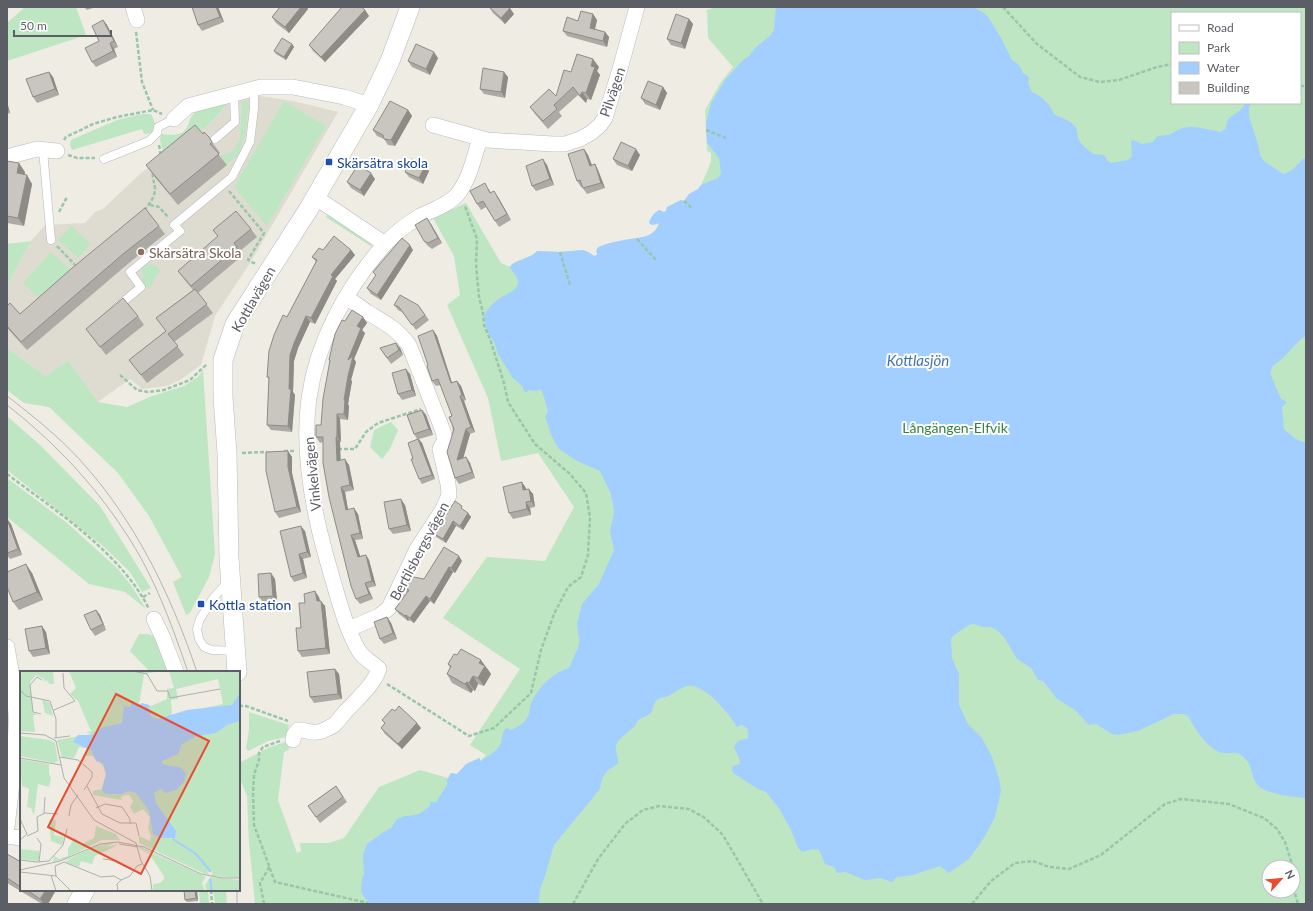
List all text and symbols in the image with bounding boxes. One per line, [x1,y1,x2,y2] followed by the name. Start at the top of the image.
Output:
[14,12,111,38] scale bar
[1171,12,1301,104] legend
[20,18,47,33] text: 50 m
[1207,20,1234,35] text: Road
[1207,40,1231,55] text: Park
[1207,60,1240,75] text: Water
[596,65,628,119] street label: Pilvägen
[1207,80,1250,95] text: Building
[337,154,428,171] place label: Skärsätra skola
[324,157,334,167] marker: Skärsätra skola
[149,244,242,261] place label: Skärsätra Skola
[136,247,146,257] marker: Skärsätra Skola
[227,263,279,335] street label: Kottlavägen
[887,351,949,369] water label: Kottlasjön
[902,419,1009,436] park label: Långängen-Elfvik
[300,436,324,512] street label: Vinkelvägen
[386,499,452,603] street label: Bertilsbergsvägen
[209,596,291,613] place label: Kottla station
[196,599,206,609] marker: Kottla station
[20,671,240,891] inset map
[1261,859,1301,899] north arrow
[1283,868,1298,881] text: N

